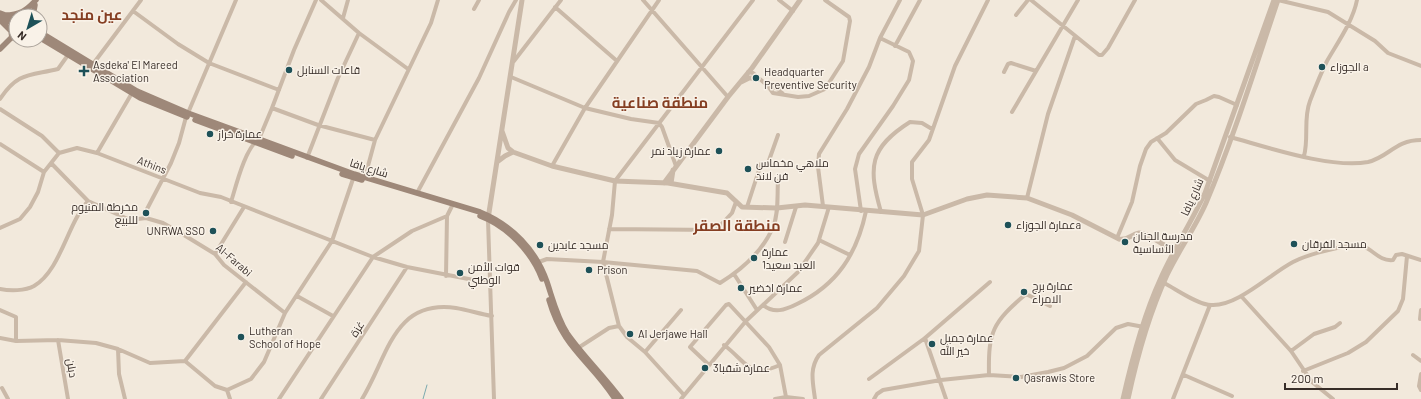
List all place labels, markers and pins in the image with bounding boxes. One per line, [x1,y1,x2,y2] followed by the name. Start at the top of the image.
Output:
[93,58,178,84] place label: Asdeka' El Mareed Association
[1330,60,1369,74] place label: الجوزاء a
[1317,62,1327,72] marker: الجوزاء a
[297,63,360,77] place label: قاعات السنابل
[78,65,90,77] marker: Asdeka' El Mareed Association
[284,65,294,75] marker: قاعات السنابل
[764,65,857,91] place label: Headquarter Preventive Security
[751,73,761,83] marker: Headquarter Preventive Security
[217,127,262,141] place label: عمارة خراز
[205,129,215,139] marker: عمارة خراز
[650,144,711,158] place label: عمارة زياد نمر
[714,146,724,156] marker: عمارة زياد نمر
[756,156,829,183] place label: ملاهي مخماس فن لاند
[743,164,753,174] marker: ملاهي مخماس فن لاند
[71,200,138,228] place label: مخرطة المنيوم لللبيع
[141,208,151,218] marker: مخرطة المنيوم لللبيع
[1016,218,1081,232] place label: عمارة الجوزاءa
[1003,220,1013,230] marker: عمارة الجوزاءa
[147,224,205,237] place label: UNRWA SSO
[208,226,218,236] marker: UNRWA SSO
[1133,229,1193,255] place label: مدرسة الجنان الأساسية
[1120,237,1130,247] marker: مدرسة الجنان الأساسية
[1302,237,1367,251] place label: مسجد الفرقان
[548,238,608,252] place label: مسجد عابدين
[1289,239,1299,249] marker: مسجد الفرقان
[535,240,545,250] marker: مسجد عابدين
[762,245,815,271] place label: عمارة العبد سعيد1
[749,253,759,263] marker: عمارة العبد سعيد1
[468,260,520,289] place label: قوات الأمن الوطني
[597,263,628,276] place label: Prison
[584,265,594,275] marker: Prison
[455,268,465,278] marker: قوات الأمن الوطني
[1032,279,1073,306] place label: عمارة برج الامراء
[748,281,803,295] place label: عمارة اخضير
[736,283,746,293] marker: عمارة اخضير
[1019,287,1029,297] marker: عمارة برج الامراء
[249,324,321,350] place label: Lutheran School of Hope
[638,327,708,340] place label: Al Jerjawe Hall
[625,329,635,339] marker: Al Jerjawe Hall
[940,331,993,358] place label: عمارة جميل خير الله
[236,332,246,342] marker: Lutheran School of Hope
[927,339,937,349] marker: عمارة جميل خير الله
[713,361,770,375] place label: عمارة شقبا3
[700,363,710,373] marker: عمارة شقبا3
[1024,371,1095,384] place label: Qasrawis Store
[1011,373,1021,383] marker: Qasrawis Store

